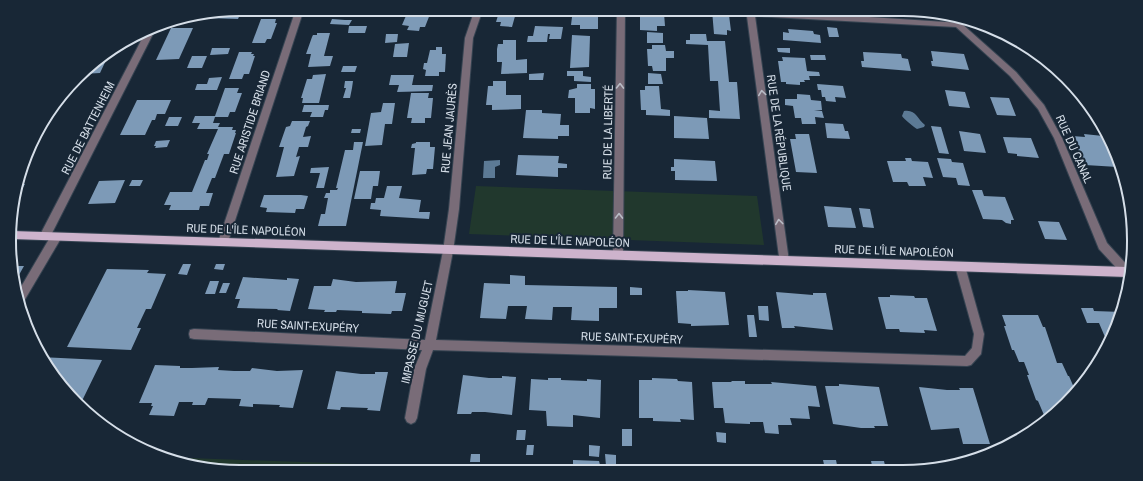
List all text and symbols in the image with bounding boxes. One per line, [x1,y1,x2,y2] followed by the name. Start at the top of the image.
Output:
[226,68,274,176] street label: RUE ARISTIDE BRIAND
[763,74,795,192] street label: RUE DE LA RÉPUBLIQUE
[58,79,118,177] street label: RUE DE BATTENHEIM
[437,82,461,174] street label: RUE JEAN JAURÈS
[616,83,624,89] one-way arrow
[599,84,617,180] street label: RUE DE LA LIBERTÉ
[758,90,767,97] one-way arrow
[1052,112,1096,186] street label: RUE DU CANAL
[615,213,623,219] one-way arrow
[775,219,784,225] one-way arrow
[186,220,306,240] street label: RUE DE L'ÎLE NAPOLÉON
[510,231,630,251] street label: RUE DE L'ÎLE NAPOLÉON
[834,241,954,261] street label: RUE DE L'ÎLE NAPOLÉON
[397,279,437,385] street label: IMPASSE DU MUGUET
[257,315,360,337] street label: RUE SAINT-EXUPÉRY
[581,328,684,348] street label: RUE SAINT-EXUPÉRY

